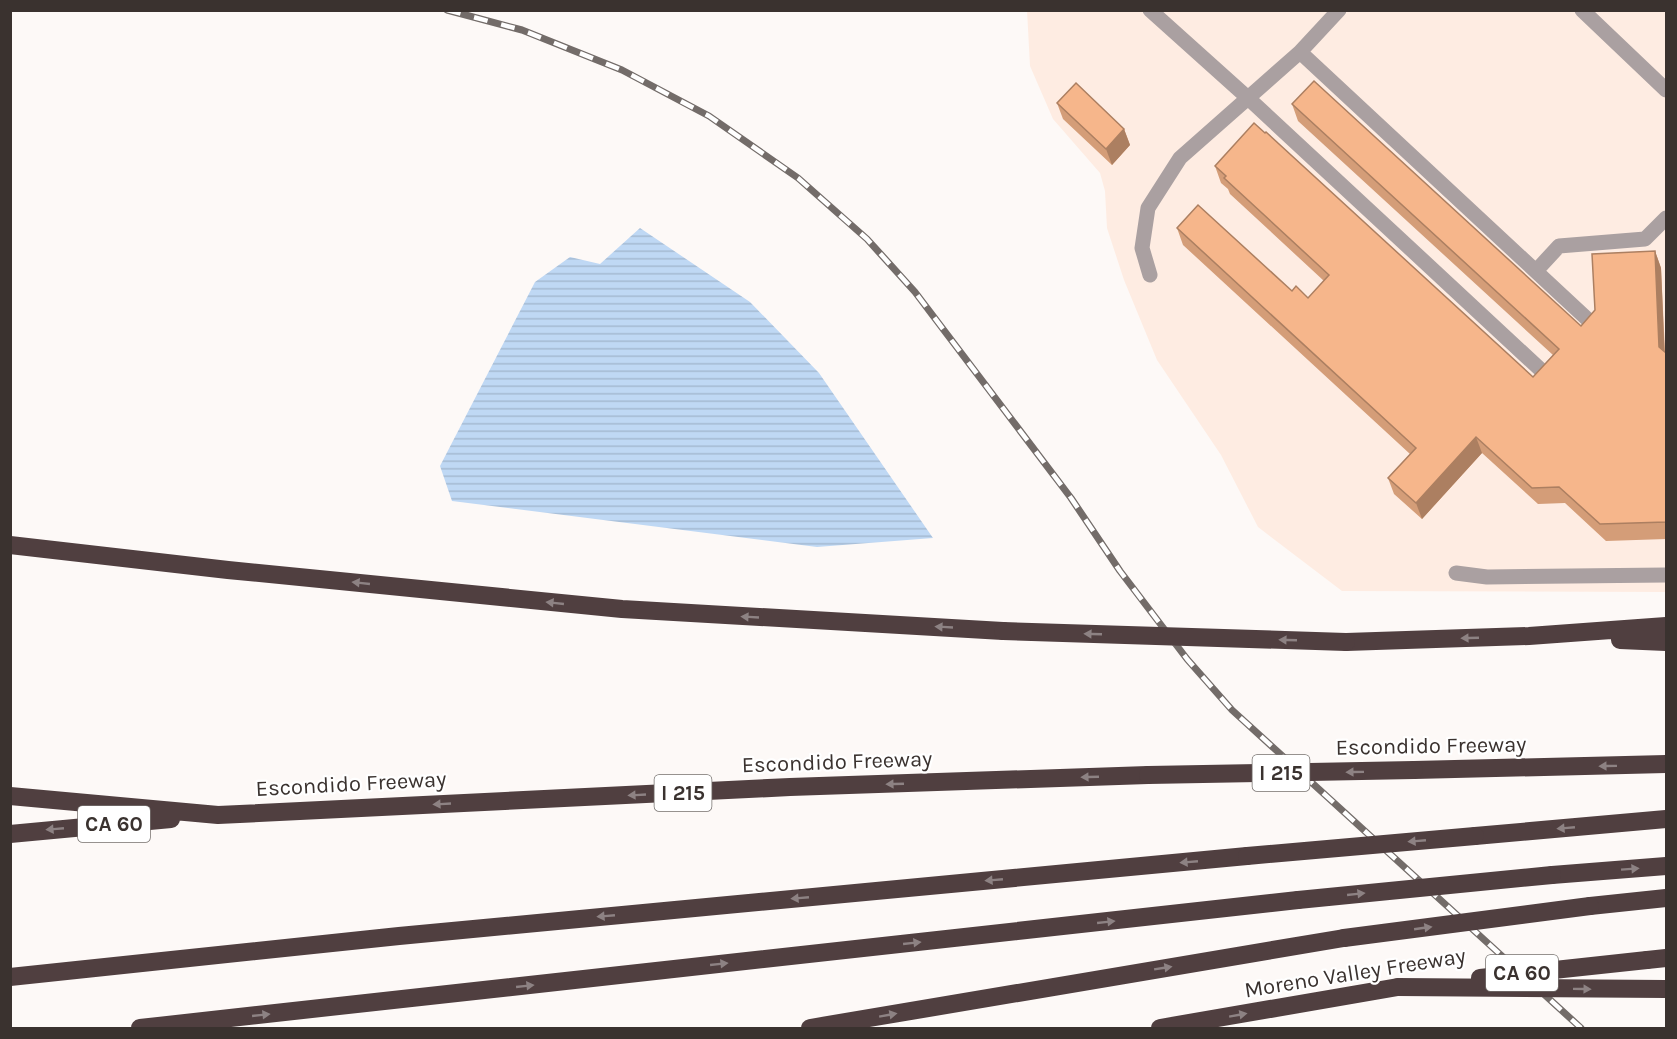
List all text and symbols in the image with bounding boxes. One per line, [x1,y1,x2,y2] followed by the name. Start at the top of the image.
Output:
[352,578,371,588] one-way arrow
[546,598,565,608] one-way arrow
[740,612,759,621] one-way arrow
[935,623,954,632] one-way arrow
[1083,629,1102,638] one-way arrow
[1461,633,1480,642] one-way arrow
[1278,635,1297,645] one-way arrow
[1335,731,1527,761] street label: Escondido Freeway
[741,746,933,778] street label: Escondido Freeway
[1252,755,1310,791] road number: I 215
[1599,761,1618,770] one-way arrow
[255,766,447,802] street label: Escondido Freeway
[1346,767,1365,776] one-way arrow
[1080,773,1099,782] one-way arrow
[654,775,712,811] road number: I 215
[885,779,904,789] one-way arrow
[628,790,647,799] one-way arrow
[433,799,452,808] one-way arrow
[78,806,150,842] road number: CA 60
[1557,823,1576,833] one-way arrow
[45,824,64,834] one-way arrow
[1408,836,1427,846] one-way arrow
[1179,857,1198,867] one-way arrow
[1621,864,1640,873] one-way arrow
[985,875,1004,885] one-way arrow
[1346,889,1365,899] one-way arrow
[791,893,810,903] one-way arrow
[597,911,616,921] one-way arrow
[1097,917,1116,926] one-way arrow
[1413,923,1432,932] one-way arrow
[903,938,922,948] one-way arrow
[1243,943,1467,1003] street label: Moreno Valley Freeway
[1486,955,1558,991] road number: CA 60
[709,960,728,969] one-way arrow
[1154,963,1173,972] one-way arrow
[515,981,534,990] one-way arrow
[1573,984,1592,993] one-way arrow
[251,1010,270,1020] one-way arrow
[879,1010,898,1019] one-way arrow
[1229,1010,1248,1019] one-way arrow

